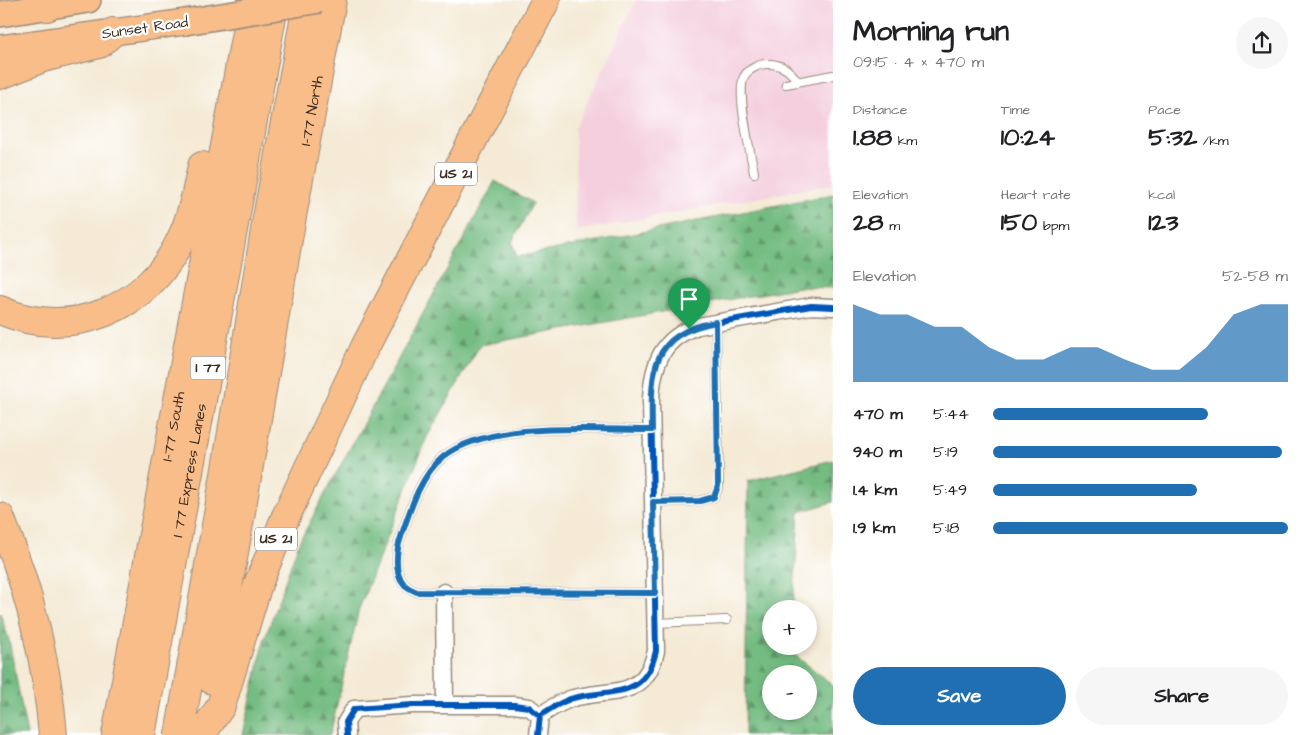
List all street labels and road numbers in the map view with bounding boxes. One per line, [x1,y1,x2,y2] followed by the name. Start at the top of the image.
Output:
[100,12,190,44] street label: Sunset Road
[295,73,328,148] street label: I-77 North
[435,162,477,185] road number: US 21
[190,356,226,379] road number: I 77
[156,389,190,463] street label: I-77 South
[167,401,212,539] street label: I 77 Express Lanes
[255,528,297,550] road number: US 21

